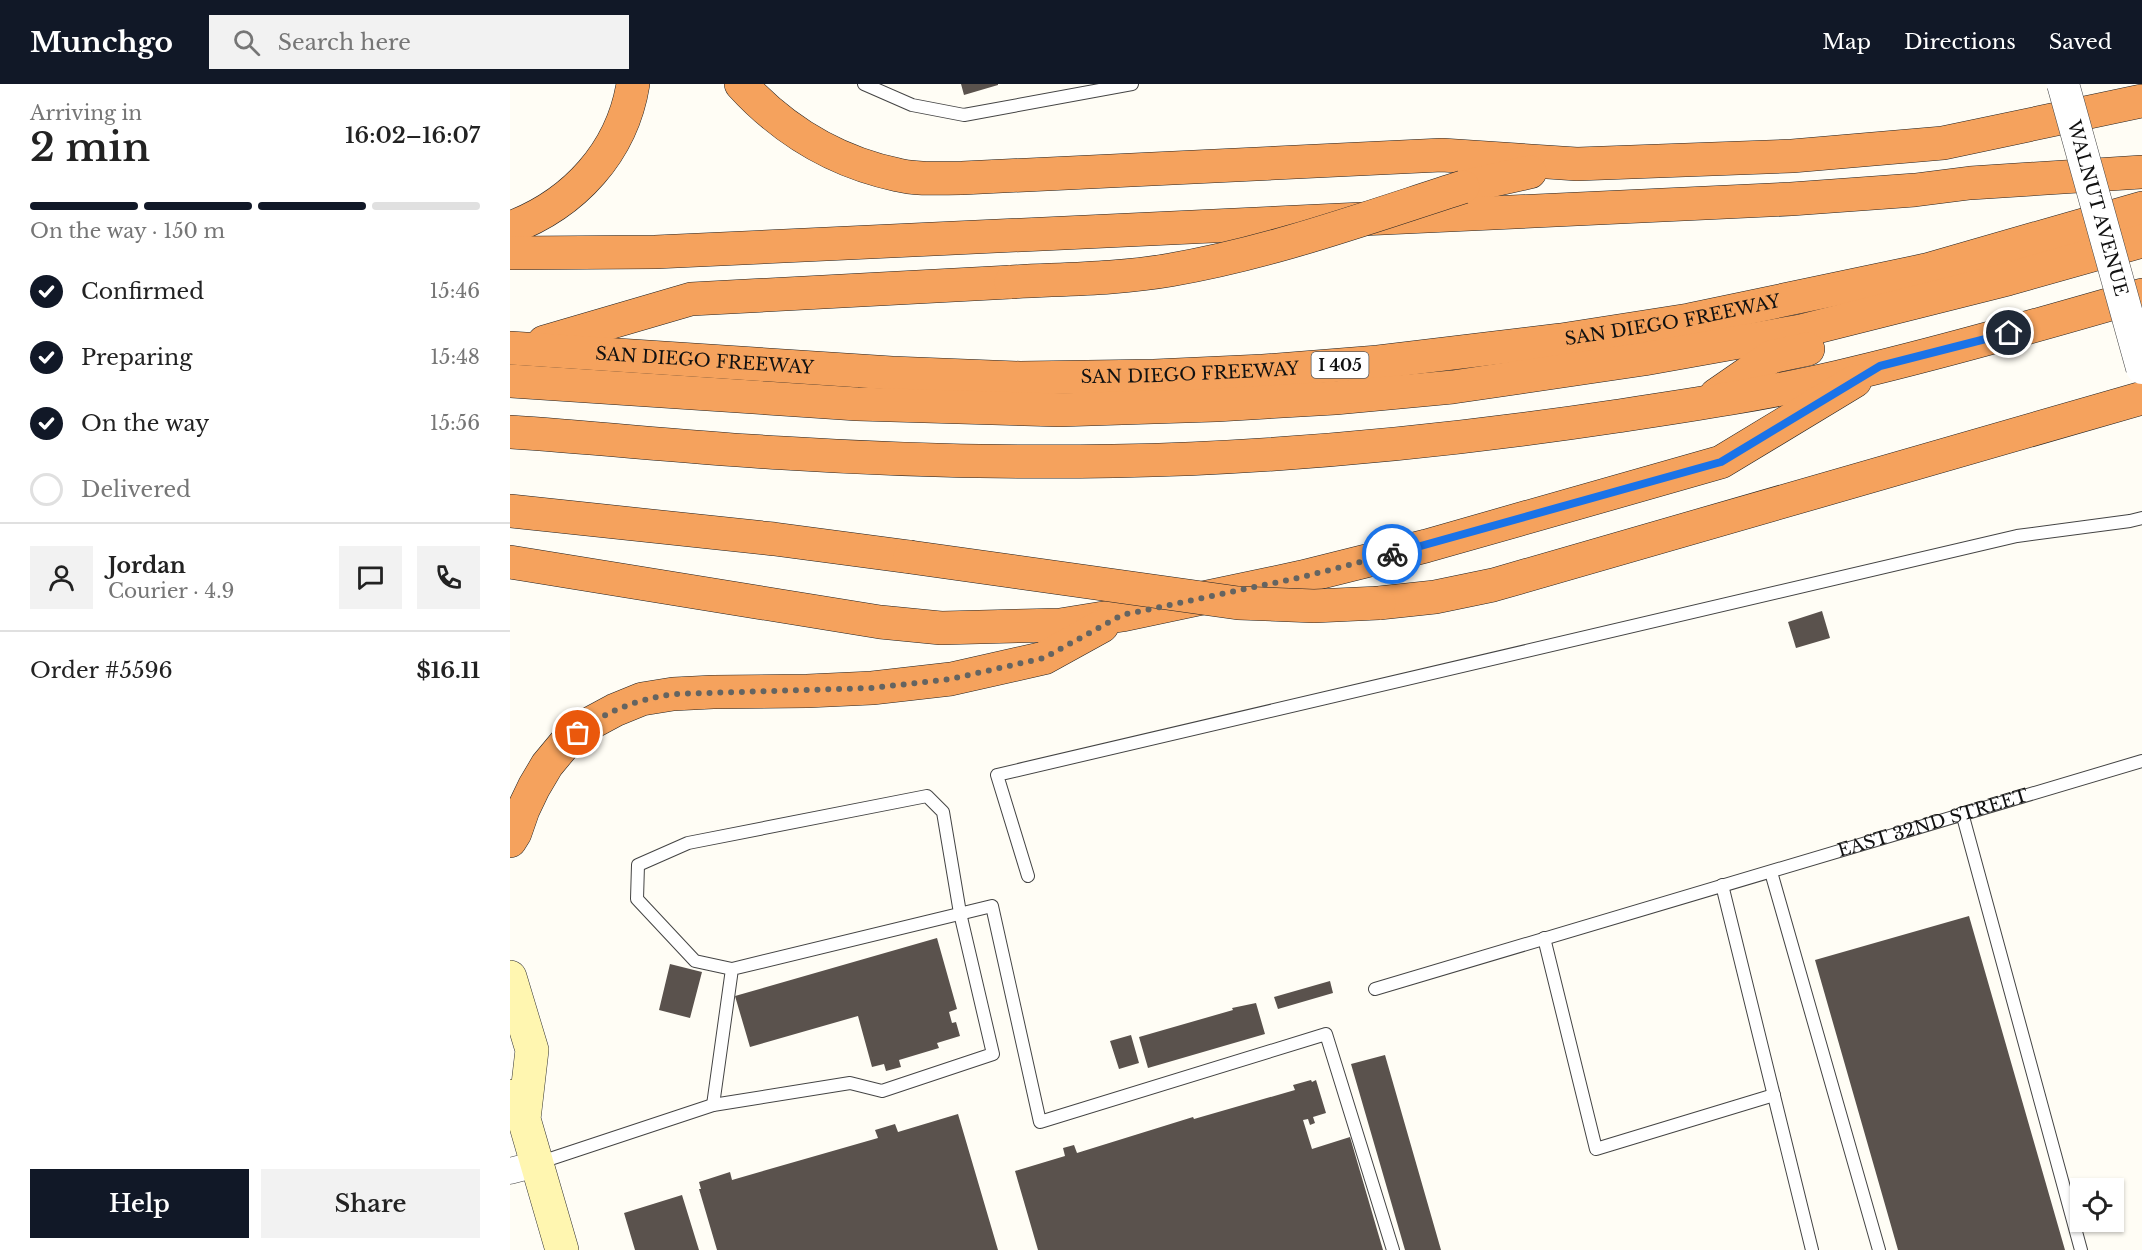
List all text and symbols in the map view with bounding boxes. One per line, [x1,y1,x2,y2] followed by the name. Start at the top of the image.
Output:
[209,15,629,69] search box
[30,25,173,60] text: Munchgo
[230,26,263,59] icon: search
[278,29,411,56] text: Search here
[1822,29,1871,55] text: Map
[1904,29,2016,55] text: Directions
[2049,29,2112,55] text: Saved
[30,101,142,125] text: Arriving in
[2062,117,2132,299] street label: WALNUT AVENUE
[345,122,480,149] text: 16:02–16:07
[30,123,150,172] text: 2 min
[30,219,225,243] text: On the way · 150 m
[30,275,63,308] icon: check
[81,278,204,305] text: Confirmed
[429,279,480,303] text: 15:46
[1563,290,1783,350] street label: SAN DIEGO FREEWAY
[1983,307,2034,358] pin
[1992,316,2025,349] icon: home
[30,341,63,374] icon: check
[595,343,815,379] street label: SAN DIEGO FREEWAY
[81,344,192,371] text: Preparing
[430,345,480,369] text: 15:48
[1312,352,1368,378] road number: I 405
[1080,357,1301,388] street label: SAN DIEGO FREEWAY
[30,407,63,440] icon: check
[81,410,209,437] text: On the way
[430,411,480,435] text: 15:56
[81,476,191,503] text: Delivered
[1362,524,1422,584] courier
[1376,538,1409,571] icon: bike
[30,546,93,609] button: person
[339,546,402,609] button: chat
[417,546,480,609] button: phone
[108,552,186,579] text: Jordan
[108,579,234,603] text: Courier · 4.9
[30,657,173,684] text: Order #5596
[417,657,480,684] text: $16.11
[552,707,603,758] pin
[561,716,594,749] icon: bag
[1835,784,2031,862] street label: EAST 32ND STREET
[30,1169,249,1238] button: Help
[261,1169,480,1238] button: Share
[2070,1178,2124,1232] map controls
[2070,1178,2124,1232] button: locate

